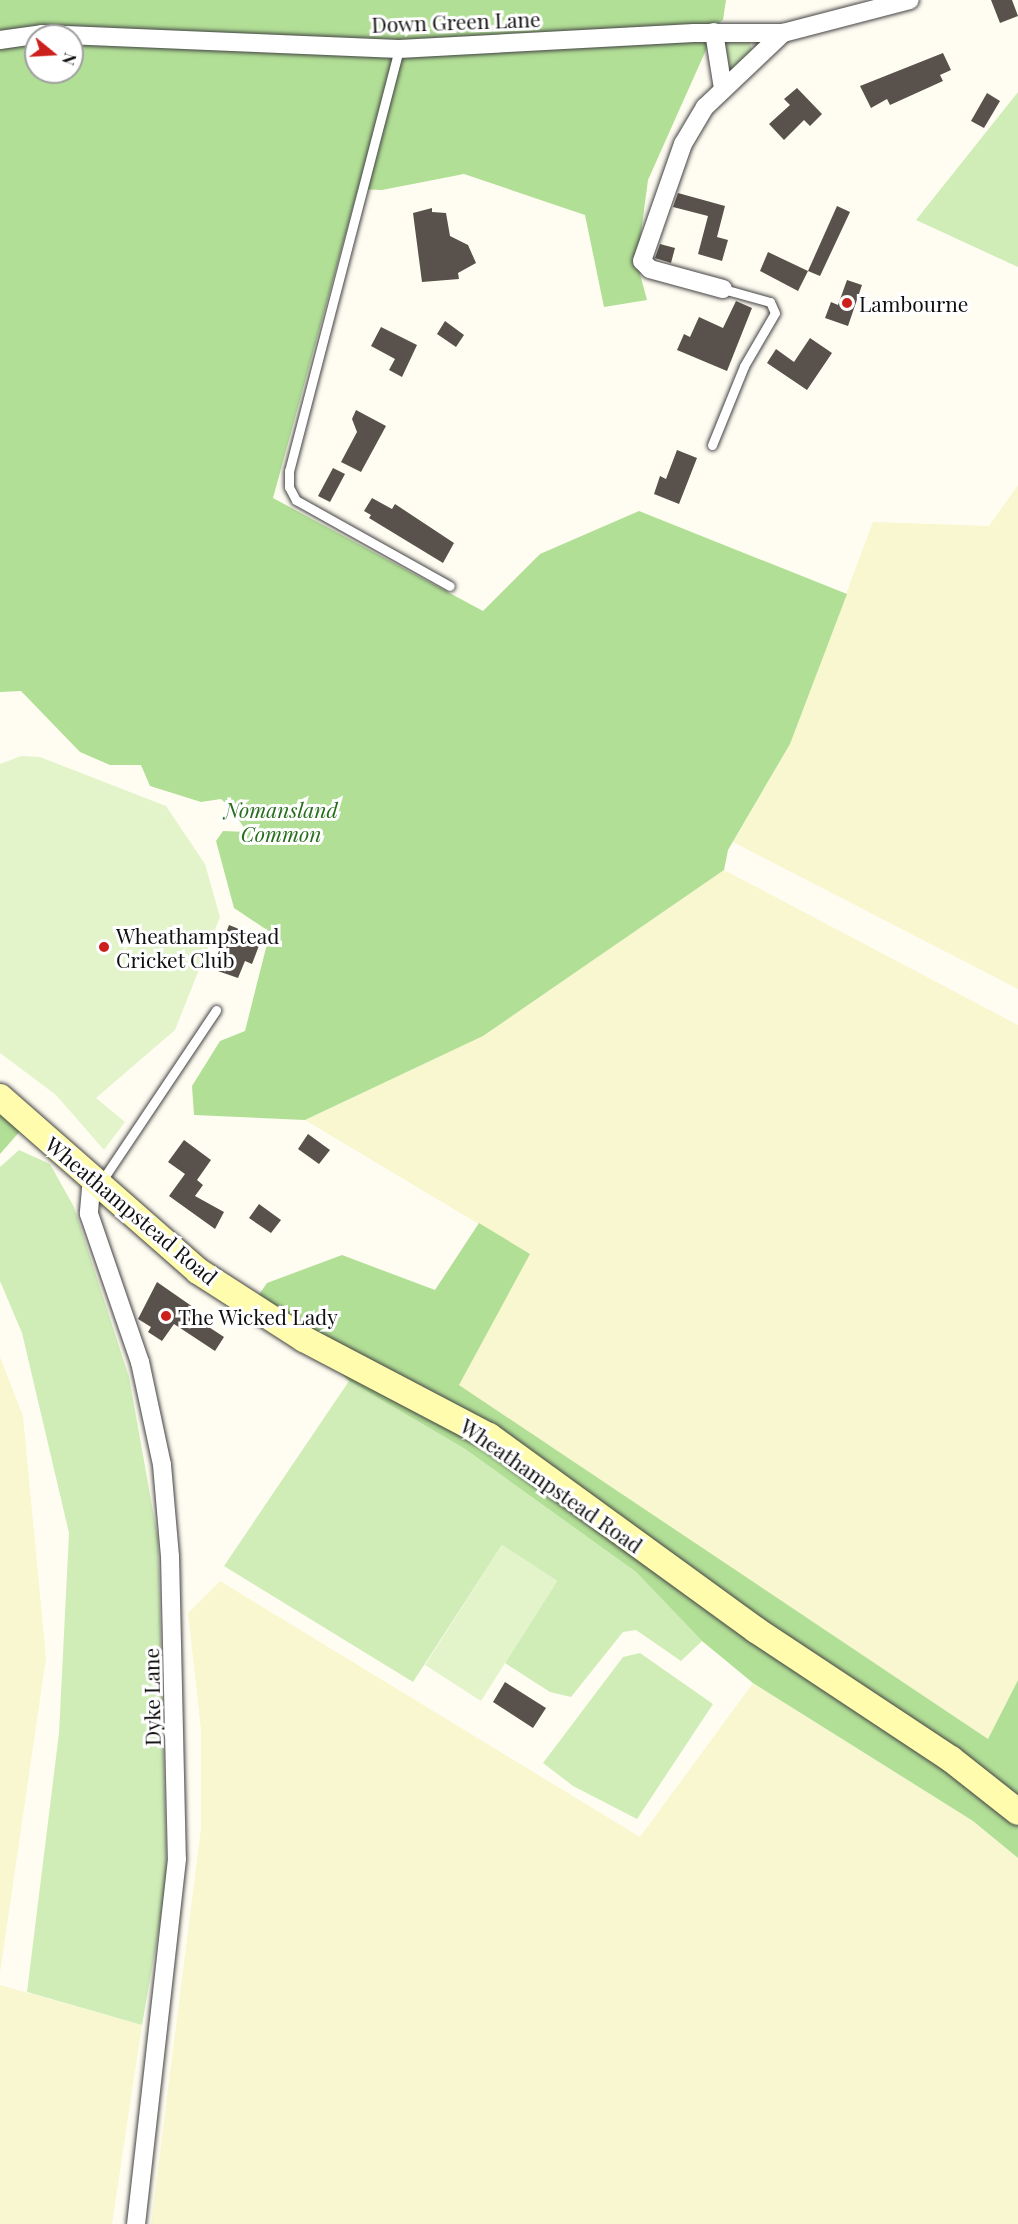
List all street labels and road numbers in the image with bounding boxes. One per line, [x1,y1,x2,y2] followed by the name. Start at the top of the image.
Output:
[371,5,541,37] street label: Down Green Lane
[41,1131,223,1289] street label: Wheathampstead Road
[456,1413,648,1557] street label: Wheathampstead Road
[138,1648,164,1746] street label: Dyke Lane

